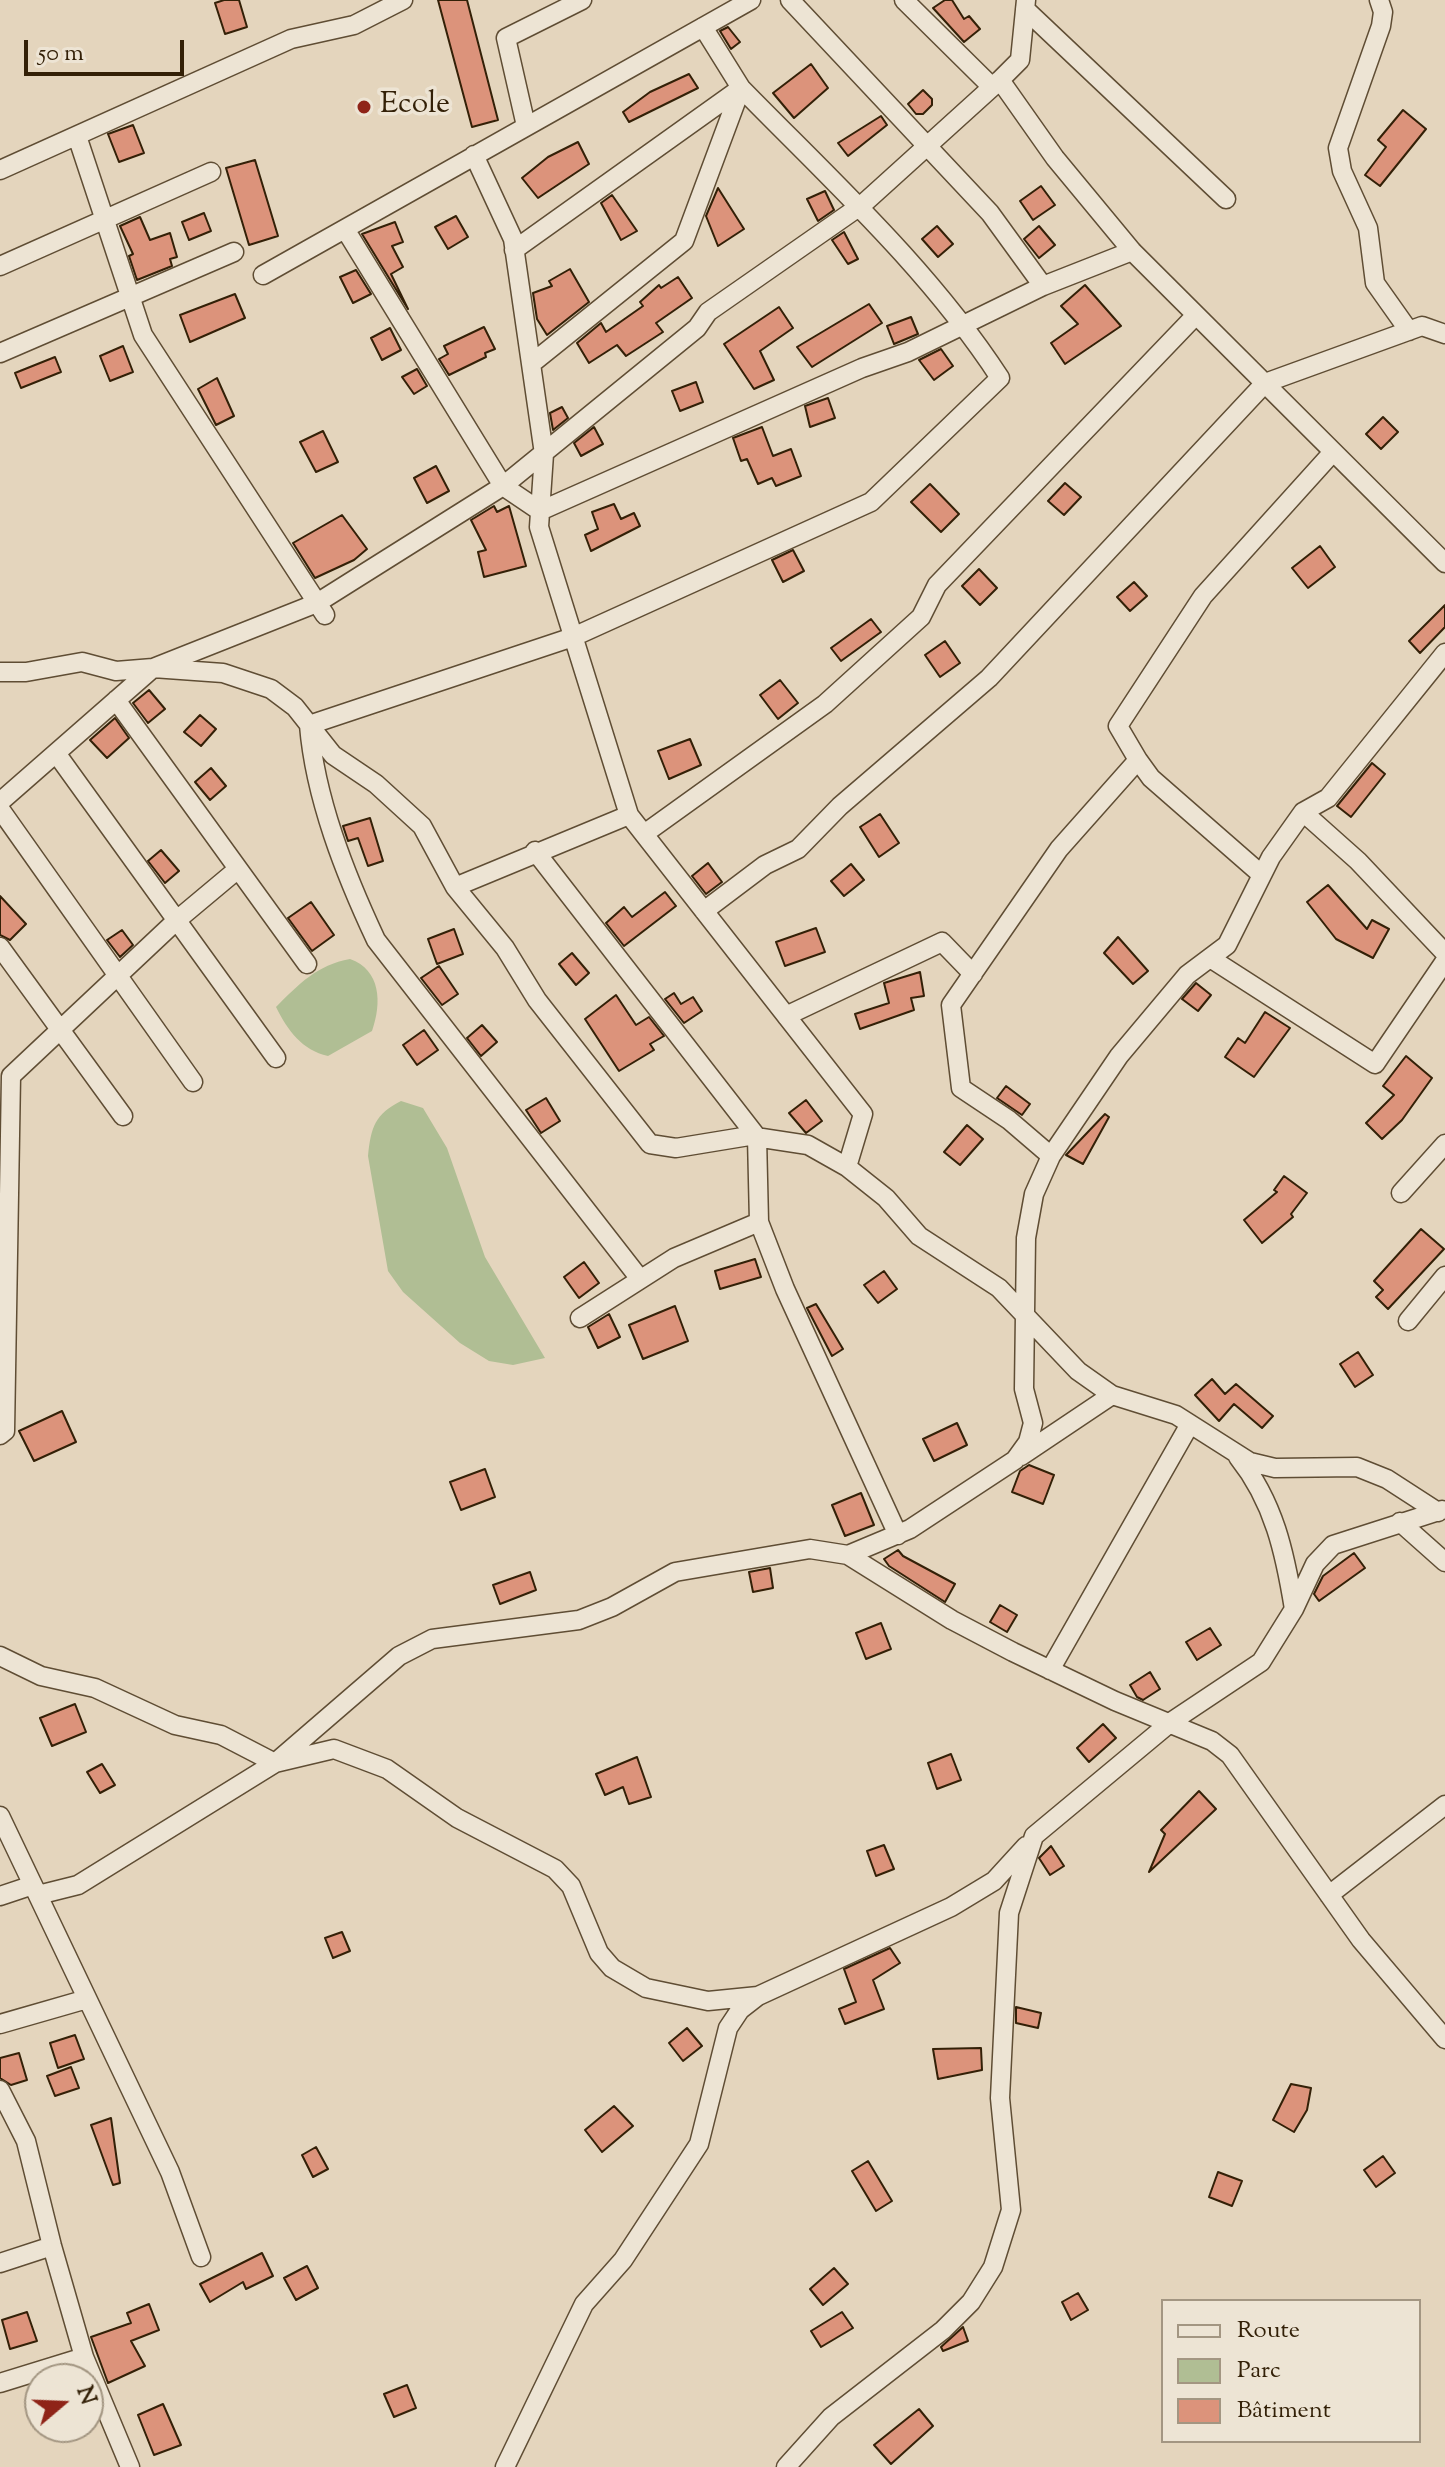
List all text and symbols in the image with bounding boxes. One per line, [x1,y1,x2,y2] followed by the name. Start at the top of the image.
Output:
[28,24,188,74] scale bar
[38,37,84,71] text: 50 m
[380,89,450,125] place label: Ecole
[355,98,373,116] marker: Ecole
[1161,2299,1421,2443] legend
[1237,2314,1300,2348] text: Route
[1237,2354,1281,2388] text: Parc
[24,2363,104,2443] north arrow
[67,2382,103,2409] text: N
[1237,2394,1331,2428] text: Bâtiment

